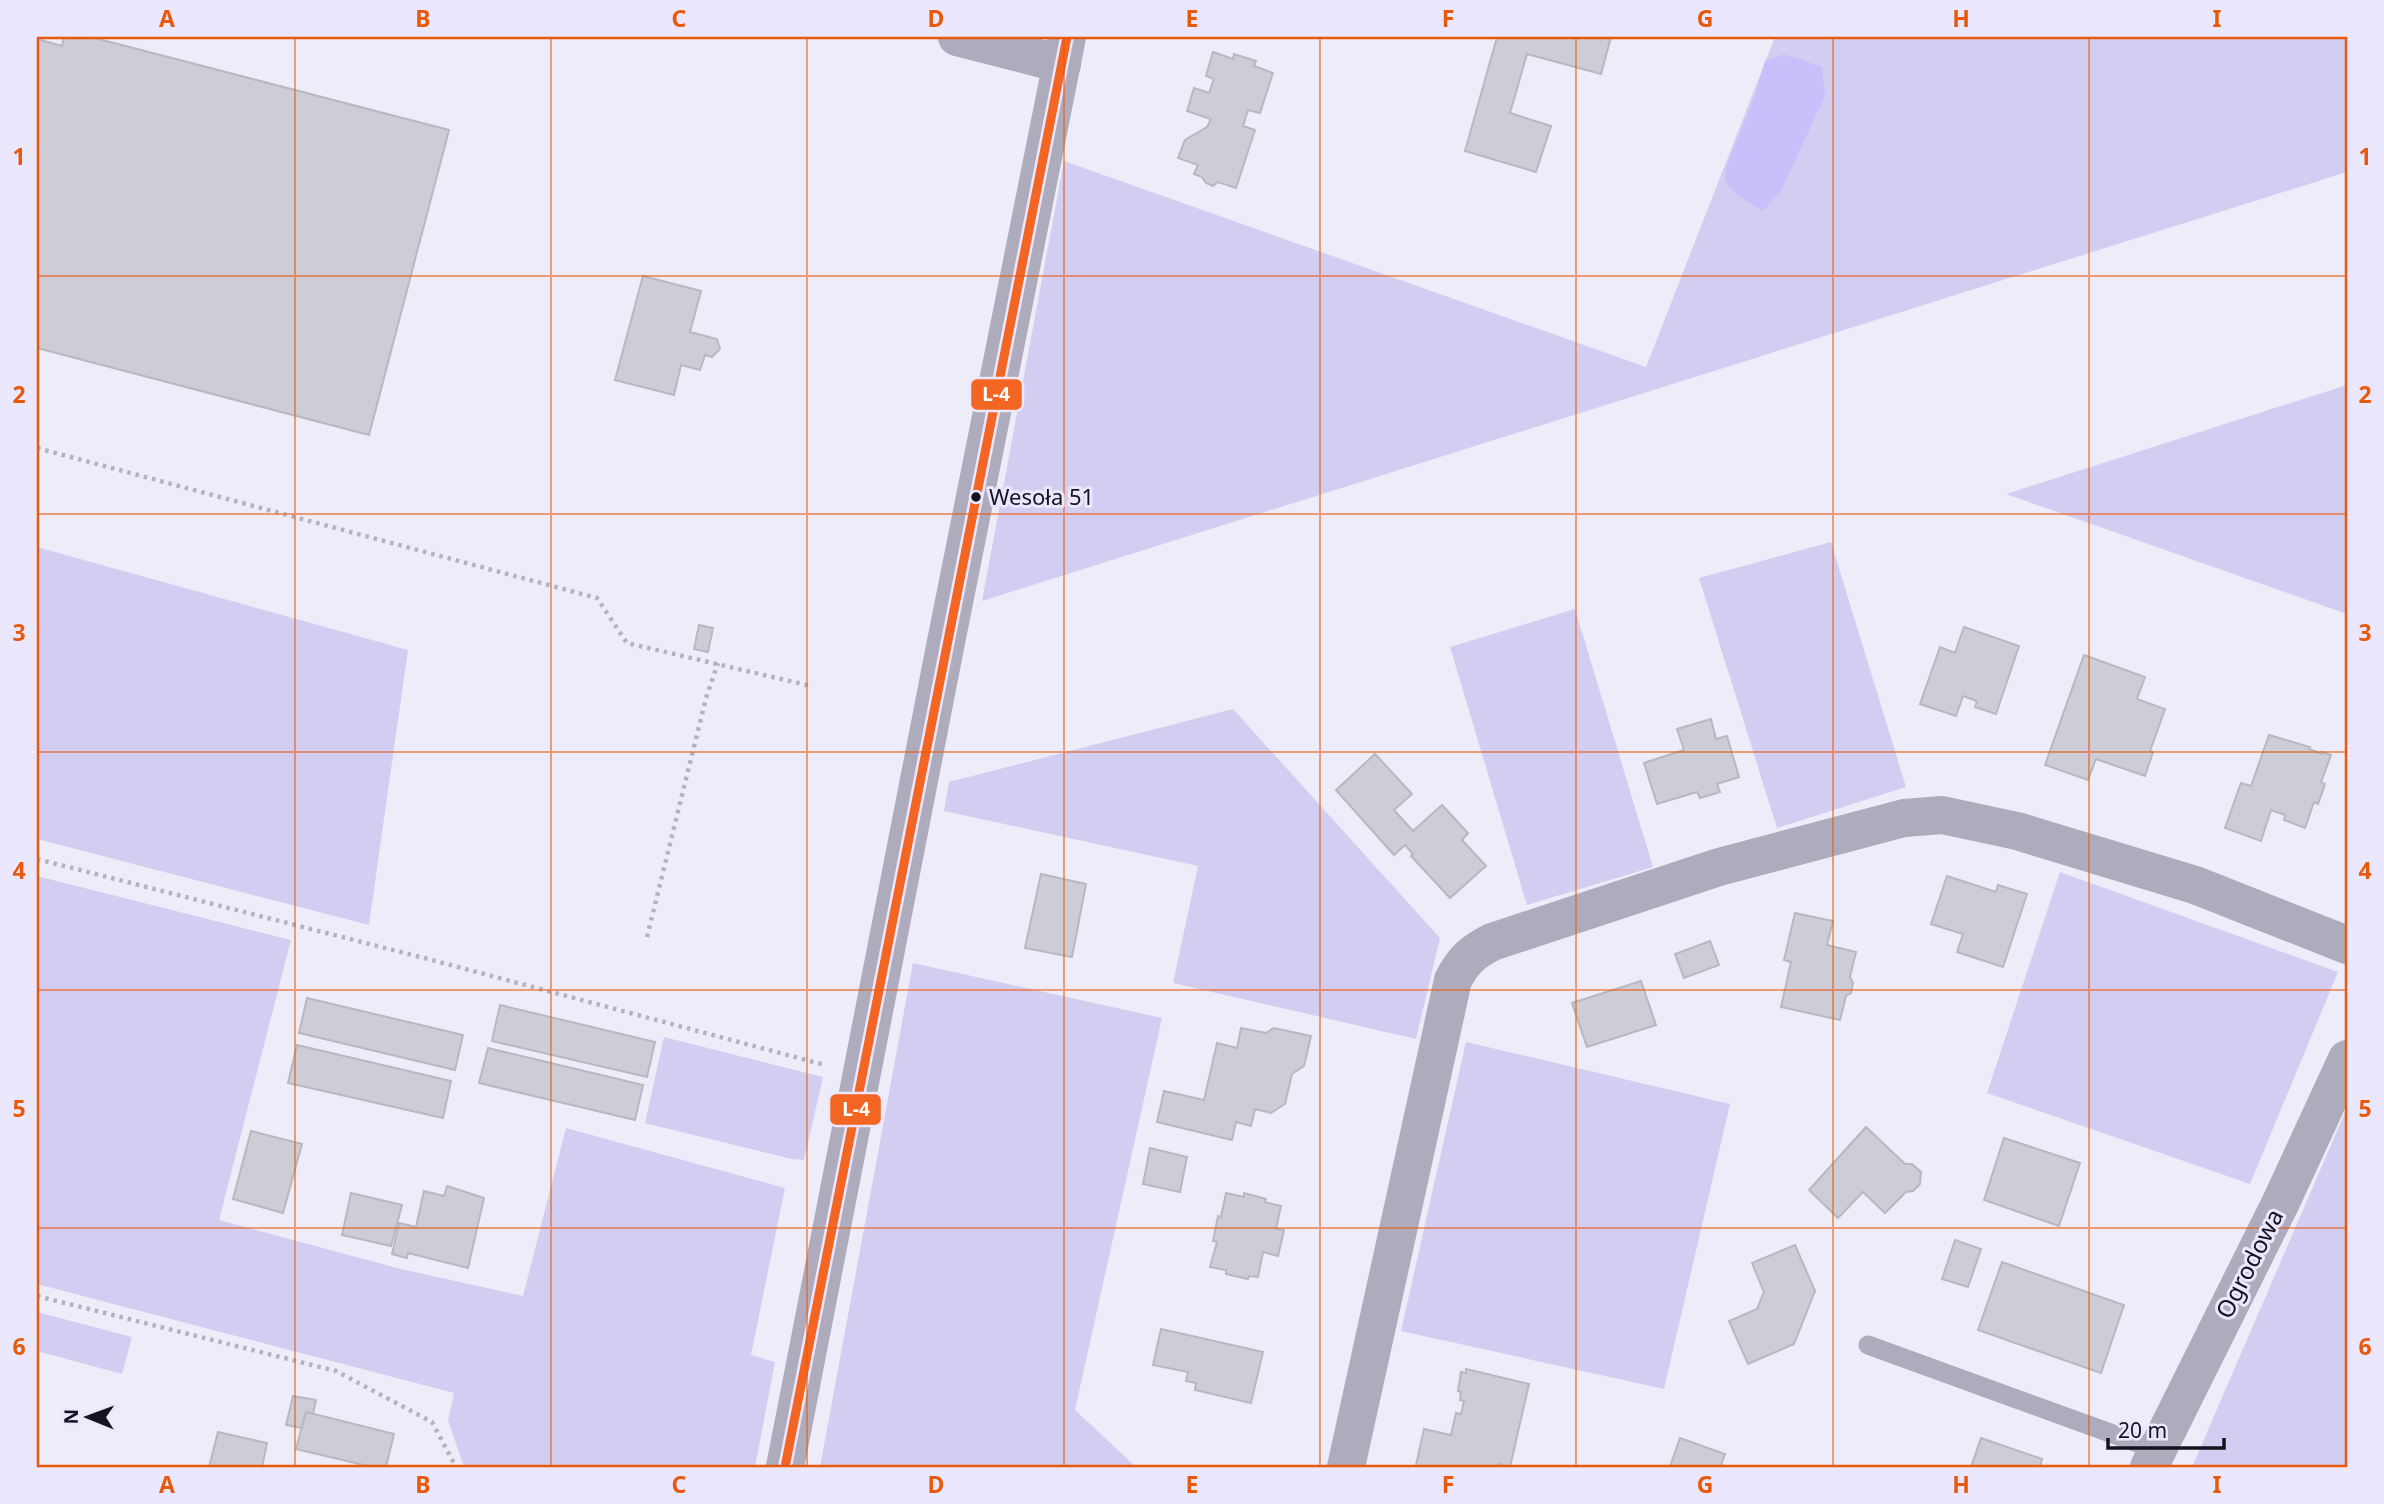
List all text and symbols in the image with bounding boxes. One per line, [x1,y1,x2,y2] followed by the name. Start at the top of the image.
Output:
[159,2,175,34] text: A
[415,2,431,34] text: B
[672,2,687,34] text: C
[928,2,944,34] text: D
[1186,2,1198,34] text: E
[1442,2,1454,34] text: F
[1697,2,1713,34] text: G
[1952,2,1970,34] text: H
[2213,2,2222,34] text: I
[12,140,26,172] text: 1
[2358,140,2372,172] text: 1
[12,378,26,410] text: 2
[970,378,1023,411] line badge: L-4
[2358,378,2372,410] text: 2
[982,381,1010,407] text: L-4
[989,481,1094,511] place label: Wesoła 51
[969,490,983,504] marker: Wesoła 51
[12,616,26,648] text: 3
[2358,616,2372,648] text: 3
[12,854,26,886] text: 4
[2358,854,2372,886] text: 4
[12,1092,26,1124] text: 5
[2358,1092,2372,1124] text: 5
[829,1093,882,1126] line badge: L-4
[842,1096,870,1122] text: L-4
[2207,1203,2290,1324] street label: Ogrodowa
[12,1330,26,1362] text: 6
[2358,1330,2372,1362] text: 6
[52,1382,122,1452] north arrow
[2108,1406,2223,1450] scale bar
[58,1409,84,1425] text: N
[2118,1416,2167,1444] text: 20 m
[159,1468,175,1500] text: A
[415,1468,431,1500] text: B
[672,1468,687,1500] text: C
[928,1468,944,1500] text: D
[1186,1468,1198,1500] text: E
[1442,1468,1454,1500] text: F
[1697,1468,1713,1500] text: G
[1952,1468,1970,1500] text: H
[2213,1468,2222,1500] text: I

